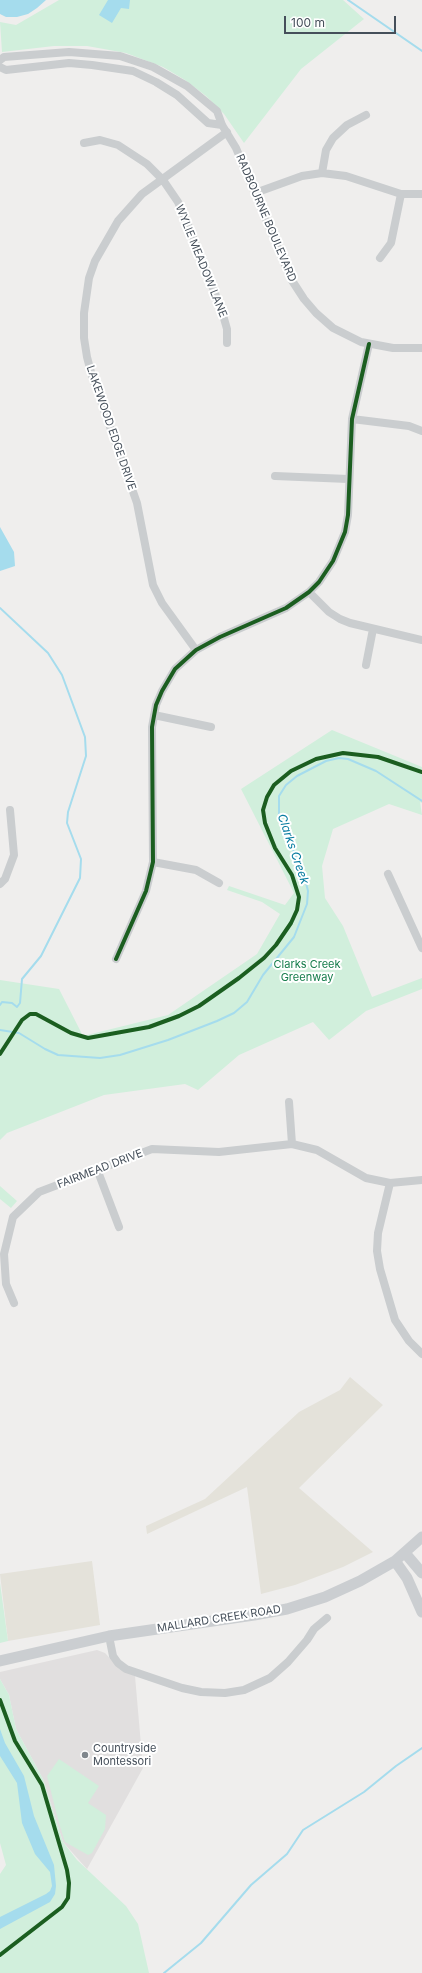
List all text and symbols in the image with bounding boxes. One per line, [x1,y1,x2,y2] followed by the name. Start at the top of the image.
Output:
[286,8,398,34] scale bar
[291,15,325,30] text: 100 m
[233,152,299,284] street label: RADBOURNE BOULEVARD
[172,203,230,319] street label: WYLIE MEADOW LANE
[83,364,139,492] street label: LAKEWOOD EDGE DRIVE
[274,812,312,886] water label: Clarks Creek
[274,958,340,984] park label: Clarks Creek Greenway
[55,1147,145,1191] street label: FAIRMEAD DRIVE
[156,1603,282,1635] street label: MALLARD CREEK ROAD
[93,1742,156,1768] place label: Countryside Montessori
[80,1750,90,1760] marker: Countryside Montessori

